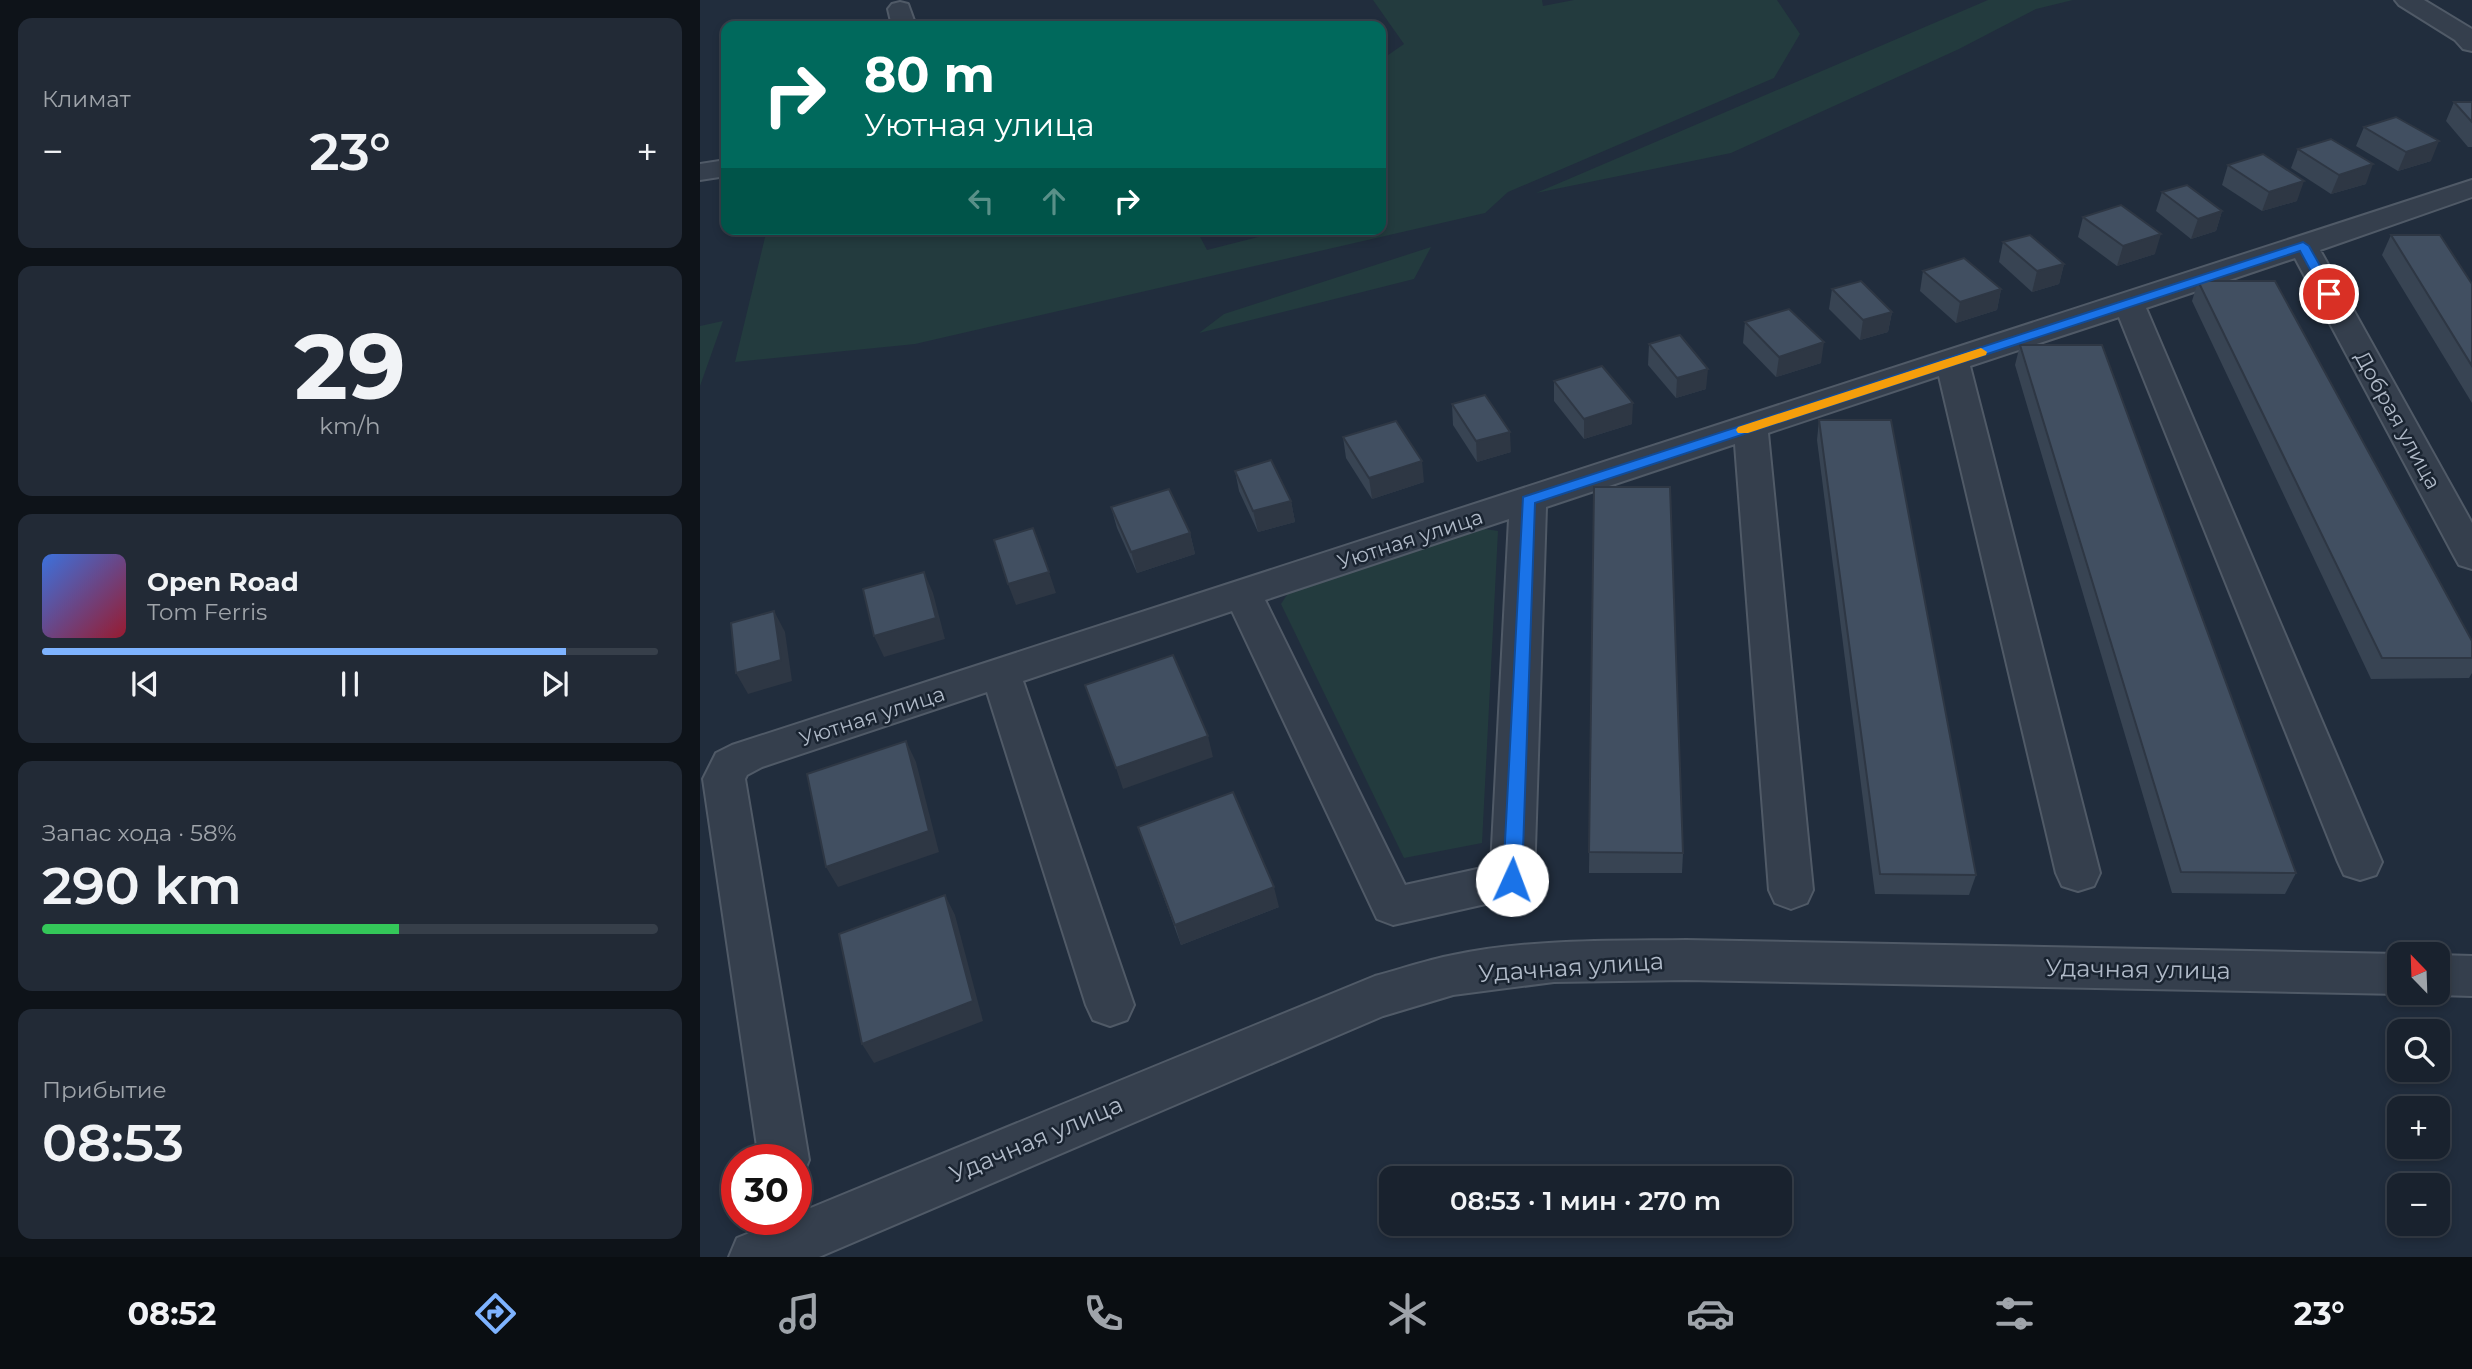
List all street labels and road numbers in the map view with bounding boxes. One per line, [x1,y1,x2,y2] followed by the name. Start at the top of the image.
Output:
[2350,347,2446,493] street label: Добрая улица
[1334,504,1486,574] street label: Уютная улица
[796,681,948,751] street label: Уютная улица
[1478,946,1664,988] street label: Удачная улица
[2045,953,2231,985] street label: Удачная улица
[945,1089,1127,1189] street label: Удачная улица

